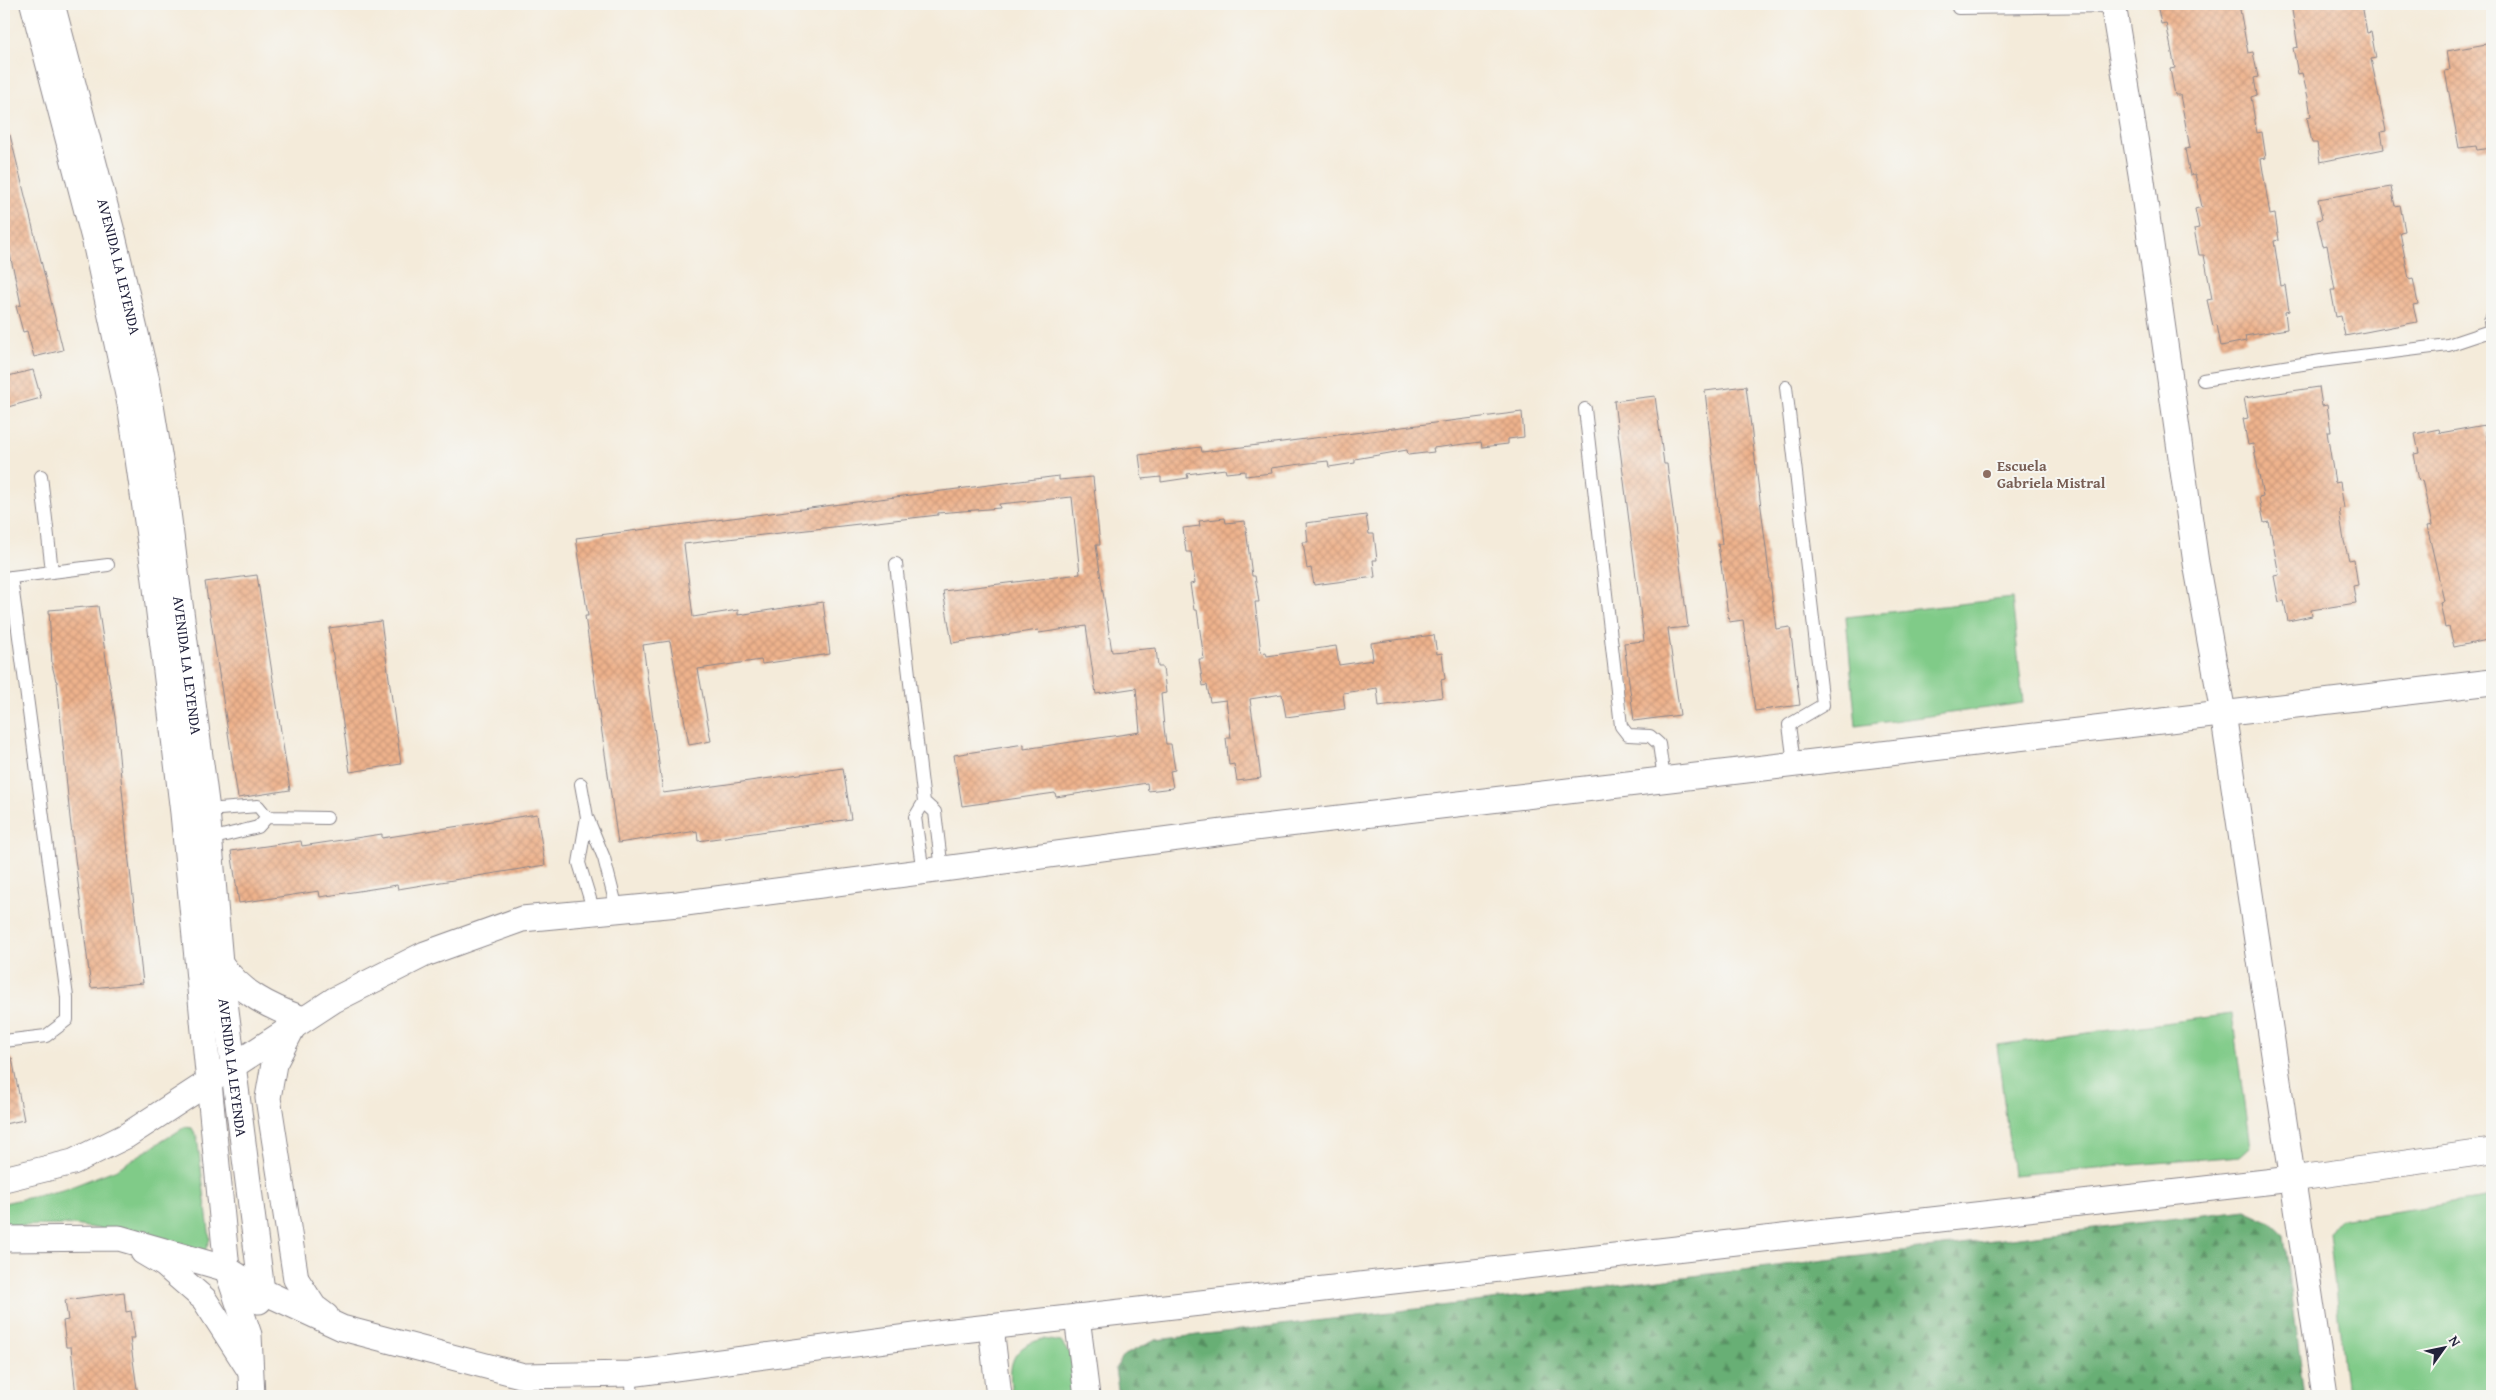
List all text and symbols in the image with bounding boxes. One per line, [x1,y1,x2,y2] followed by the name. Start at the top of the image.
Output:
[93,196,146,337] street label: AVENIDA LA LEYENDA
[1997,455,2106,493] place label: Escuela Gabriela Mistral
[1981,468,1993,480] marker: Escuela Gabriela Mistral
[169,595,208,736] street label: AVENIDA LA LEYENDA
[214,997,253,1138] street label: AVENIDA LA LEYENDA
[2418,1322,2468,1372] north arrow
[2444,1332,2466,1351] text: N

